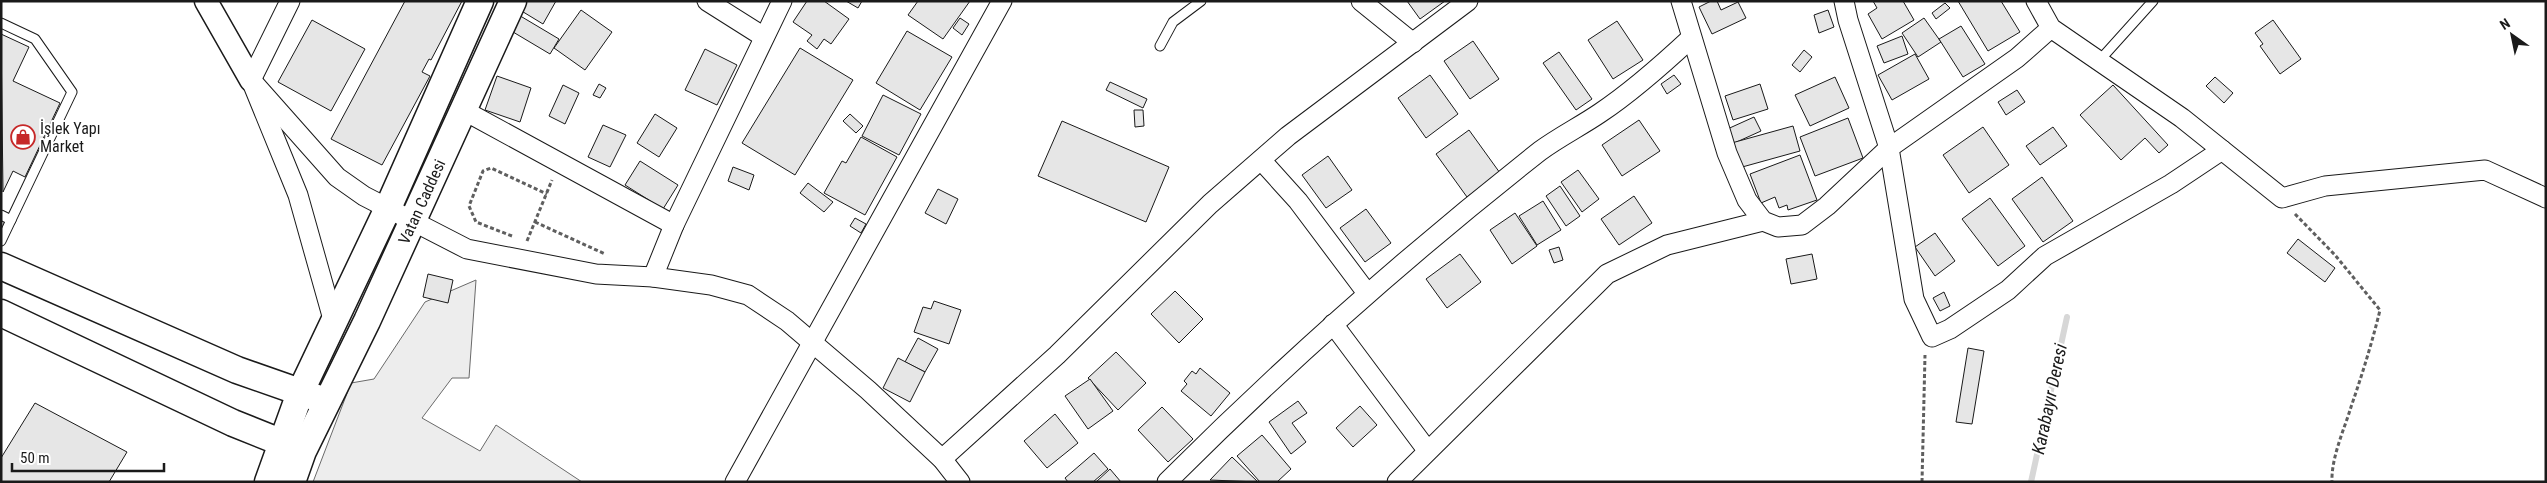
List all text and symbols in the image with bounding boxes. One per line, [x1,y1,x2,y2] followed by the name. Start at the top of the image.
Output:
[2487,10,2537,60] north arrow
[2497,15,2513,33] text: N
[40,119,101,156] place label: İşlek Yapı Market
[10,124,36,150] shop icon: İşlek Yapı Market
[394,156,449,247] street label: Vatan Caddesi
[2027,341,2071,456] water label: Karabayır Deresi
[12,440,165,472] scale bar
[20,449,50,467] text: 50 m

